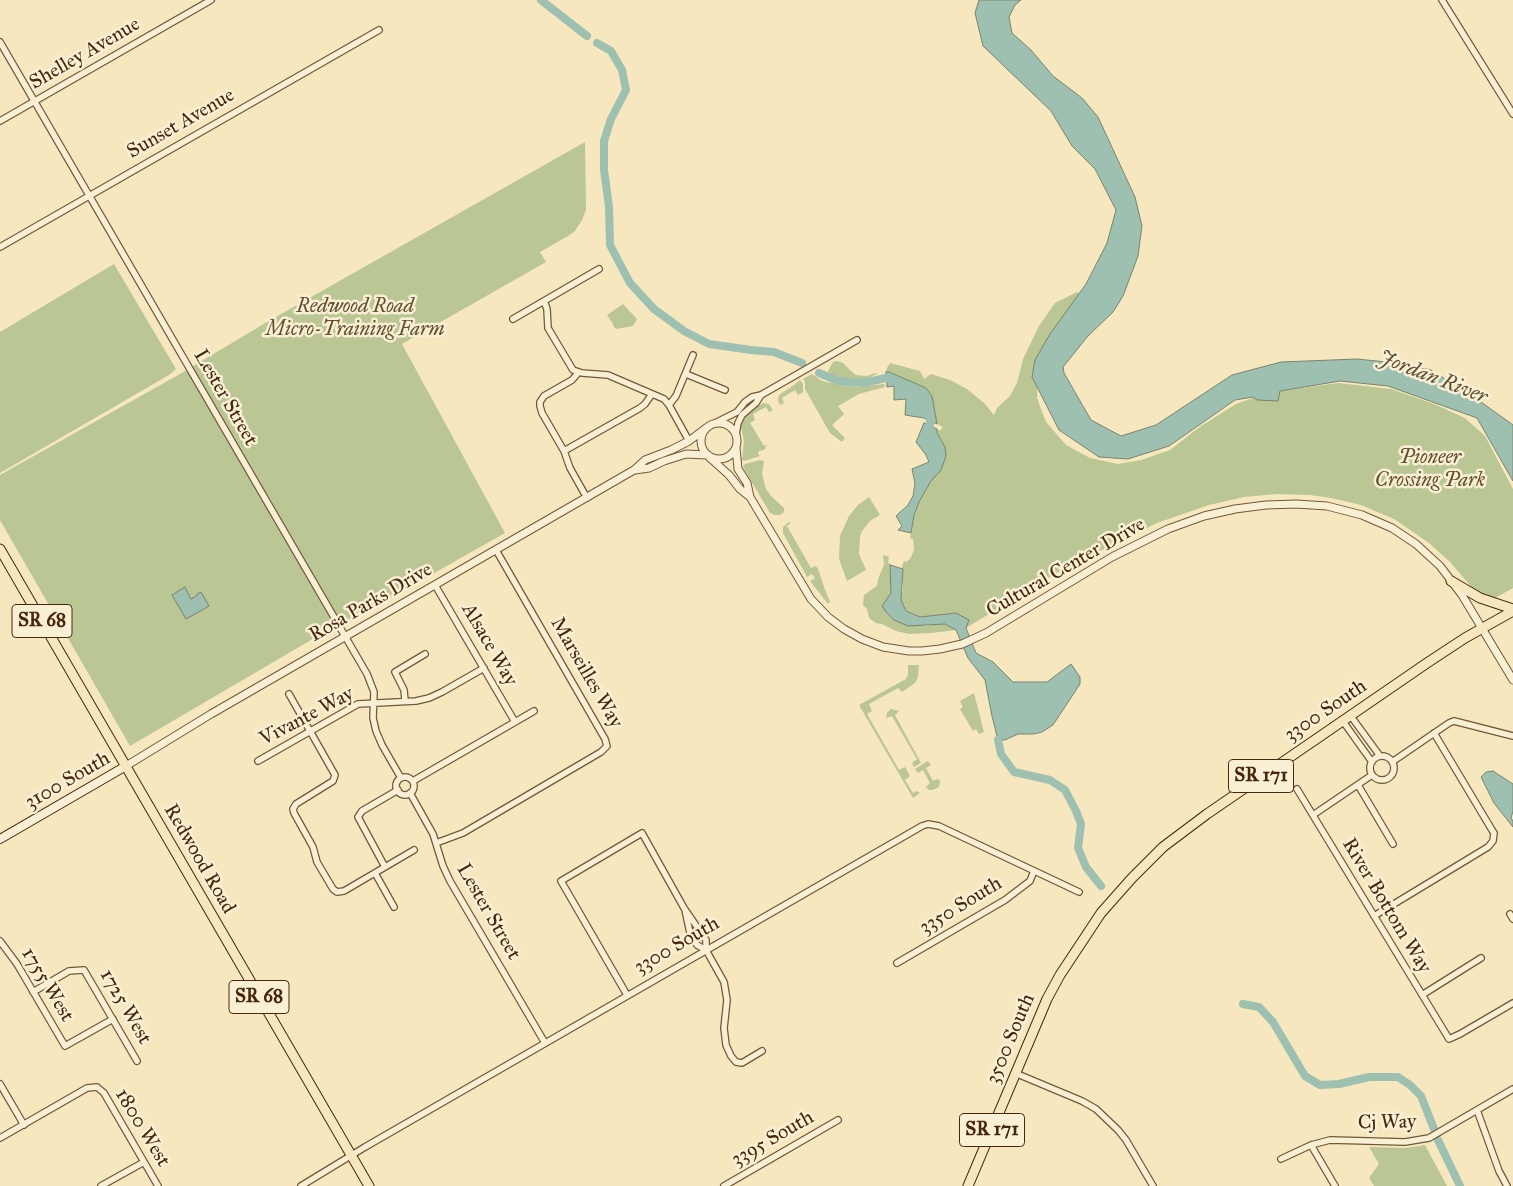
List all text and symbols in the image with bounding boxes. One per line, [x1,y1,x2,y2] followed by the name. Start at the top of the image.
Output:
[25,13,145,95] street label: Shelley Avenue
[123,84,239,164] street label: Sunset Avenue
[265,295,445,342] park label: Redwood Road Micro-Training Farm
[188,346,262,450] street label: Lester Street
[1375,346,1491,410] water label: Jordan River
[1375,446,1485,493] park label: Pioneer Crossing Park
[982,513,1150,623] street label: Cultural Center Drive
[305,558,437,648] street label: Rosa Parks Drive
[456,599,522,691] street label: Alsace Way
[12,604,72,638] road number: SR 68
[545,613,627,733] street label: Marseilles Way
[1280,675,1372,747] street label: 3300 South
[256,682,358,752] street label: Vivante Way
[21,747,115,815] street label: 3100 South
[1228,759,1294,792] road number: SR 171
[158,800,240,918] street label: Redwood Road
[1336,834,1436,978] street label: River Bottom Way
[451,860,525,964] street label: Lester Street
[915,872,1007,940] street label: 3350 South
[630,912,724,980] street label: 3300 South
[16,944,78,1026] street label: 1755 West
[94,965,156,1049] street label: 1725 West
[229,980,289,1014] road number: SR 68
[981,990,1041,1088] street label: 3500 South
[109,1085,175,1171] street label: 1800 West
[728,1106,818,1172] street label: 3395 South
[1358,1110,1416,1136] street label: Cj Way
[960,1114,1024,1146] road number: SR 171

